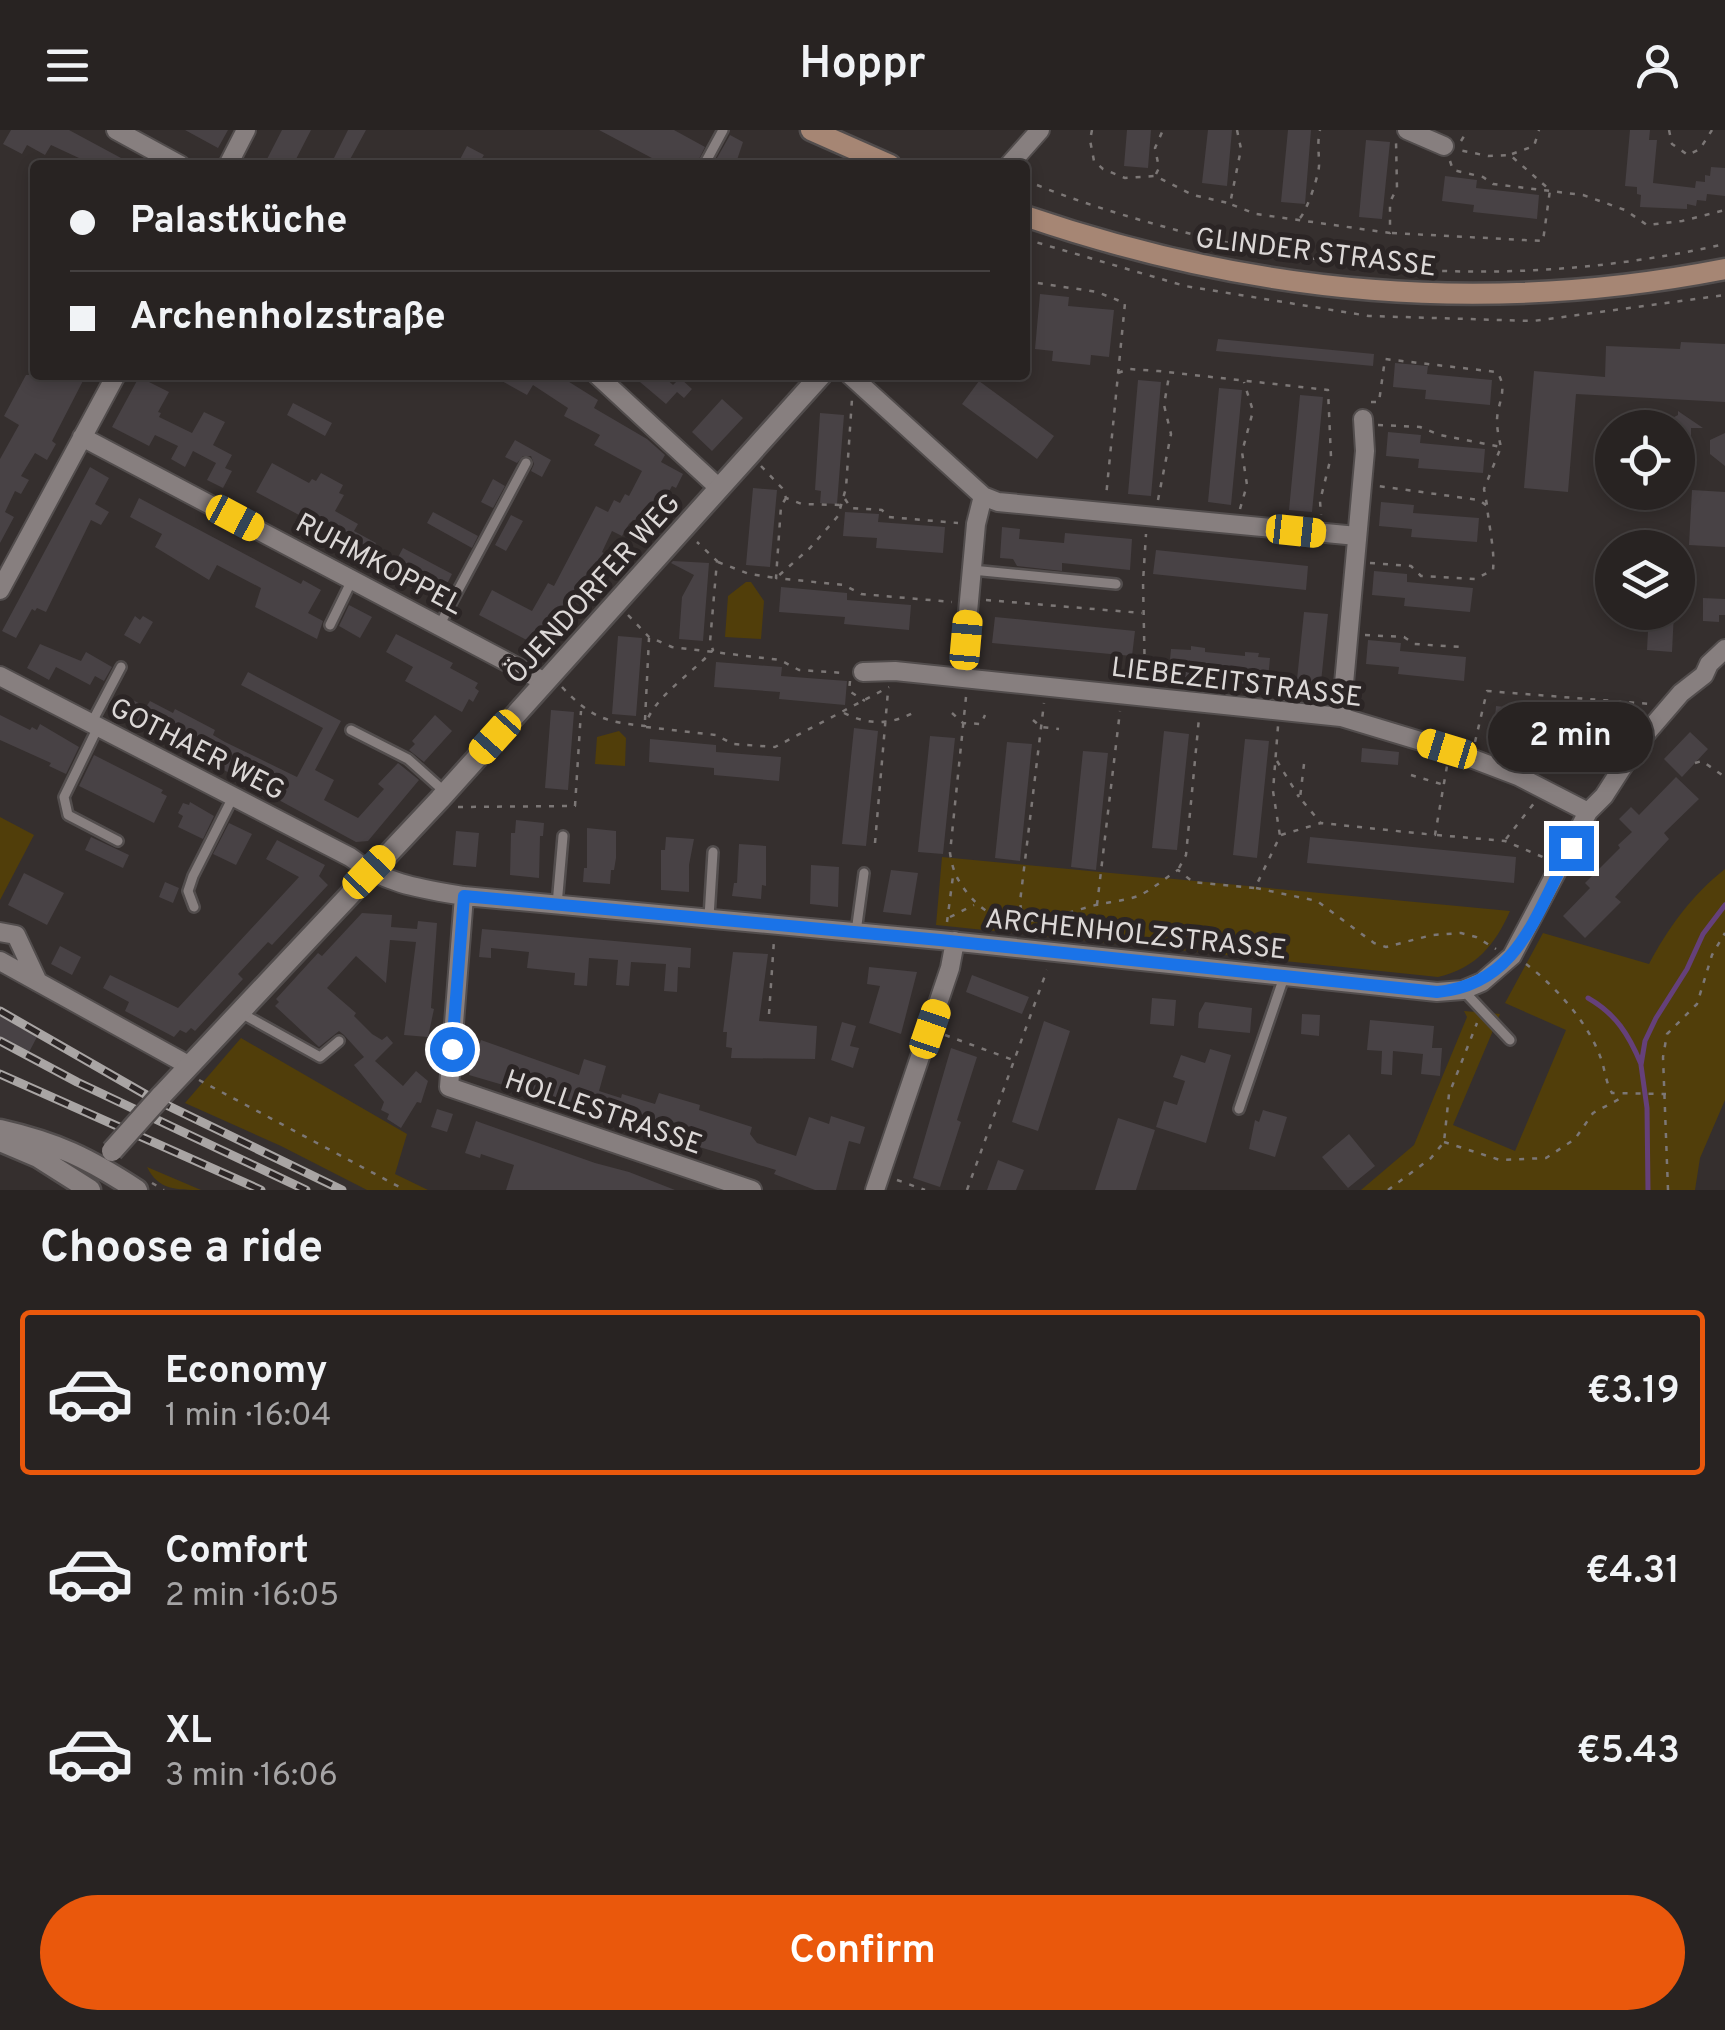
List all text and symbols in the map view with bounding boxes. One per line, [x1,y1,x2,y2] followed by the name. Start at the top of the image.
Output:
[799,37,926,94] text: Hoppr
[40,38,95,93] icon: menu
[1630,38,1685,93] icon: person
[130,198,347,247] text: Palastküche
[1193,221,1438,287] street label: GLINDER STRASSE
[130,294,446,343] text: Archenholzstraße
[1595,410,1695,630] map controls
[1595,410,1695,510] button: locate
[497,486,689,693] street label: ÖJENDORFER WEG
[201,491,269,545] car
[289,506,469,625] street label: RUHMKOPPEL
[1265,513,1327,549] car
[1595,530,1695,630] button: layers
[948,609,984,671] car
[1109,651,1364,717] street label: LIEBEZEITSTRASSE
[103,691,290,810] street label: GOTHAER WEG
[1488,703,1654,773] callout: 2 min
[464,705,526,769] car
[1529,717,1612,757] text: 2 min
[1414,726,1480,772] car
[1549,826,1594,871] route end
[337,840,401,904] car
[983,902,1288,970] street label: ARCHENHOLZSTRASSE
[906,996,954,1062] car
[430,1027,475,1072] route start
[499,1063,707,1165] street label: HOLLESTRASSE
[40,1221,323,1278] text: Choose a ride
[45,1348,135,1438] icon: car
[165,1348,327,1397] text: Economy
[1587,1368,1680,1417] text: €3.19
[165,1397,331,1437] text: 1 min · 16:04
[45,1528,135,1618] icon: car
[165,1528,309,1577] text: Comfort
[1585,1548,1680,1597] text: €4.31
[165,1577,339,1617] text: 2 min · 16:05
[45,1708,135,1798] icon: car
[165,1708,212,1757] text: XL
[1577,1728,1680,1777] text: €5.43
[165,1757,338,1797] text: 3 min · 16:06
[40,1895,1685,2010] button: Confirm

